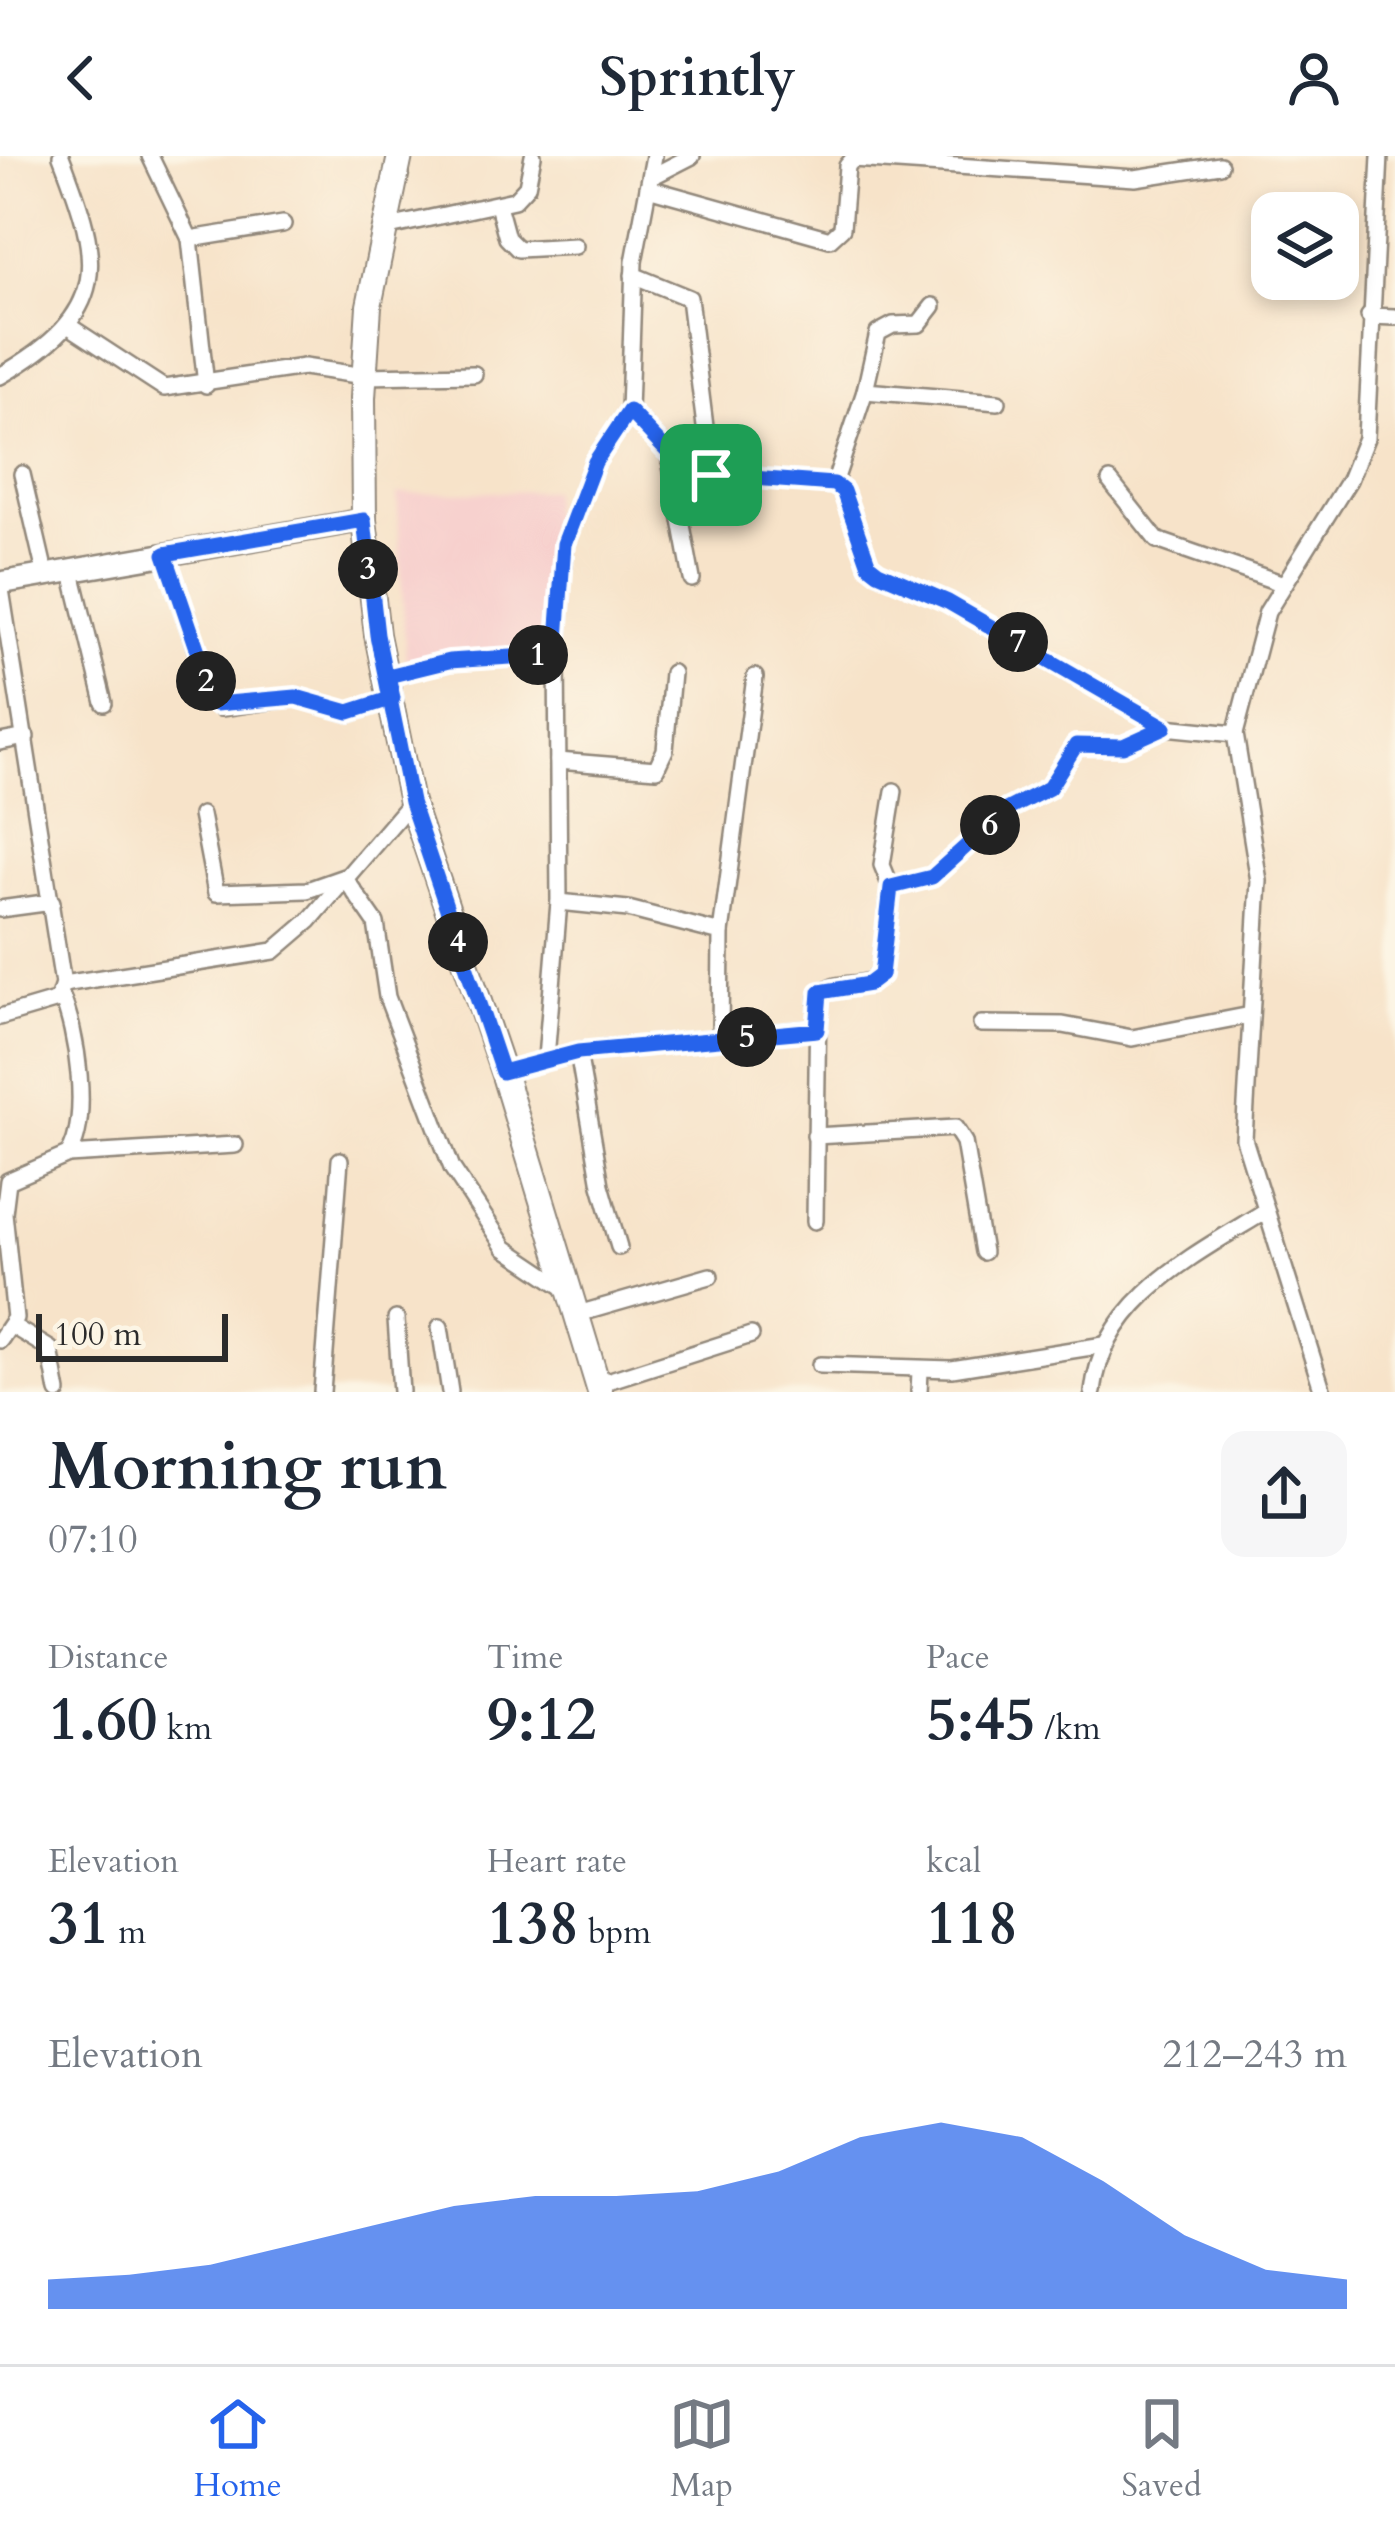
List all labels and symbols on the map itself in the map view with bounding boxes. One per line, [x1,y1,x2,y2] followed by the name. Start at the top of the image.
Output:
[660,424,762,526] pin
[338,539,398,599] pin: 3
[988,612,1048,672] pin: 7
[508,625,568,685] pin: 1
[176,651,236,711] pin: 2
[960,795,1020,855] pin: 6
[428,912,488,972] pin: 4
[717,1007,777,1067] pin: 5
[36,1308,228,1361] scale bar

